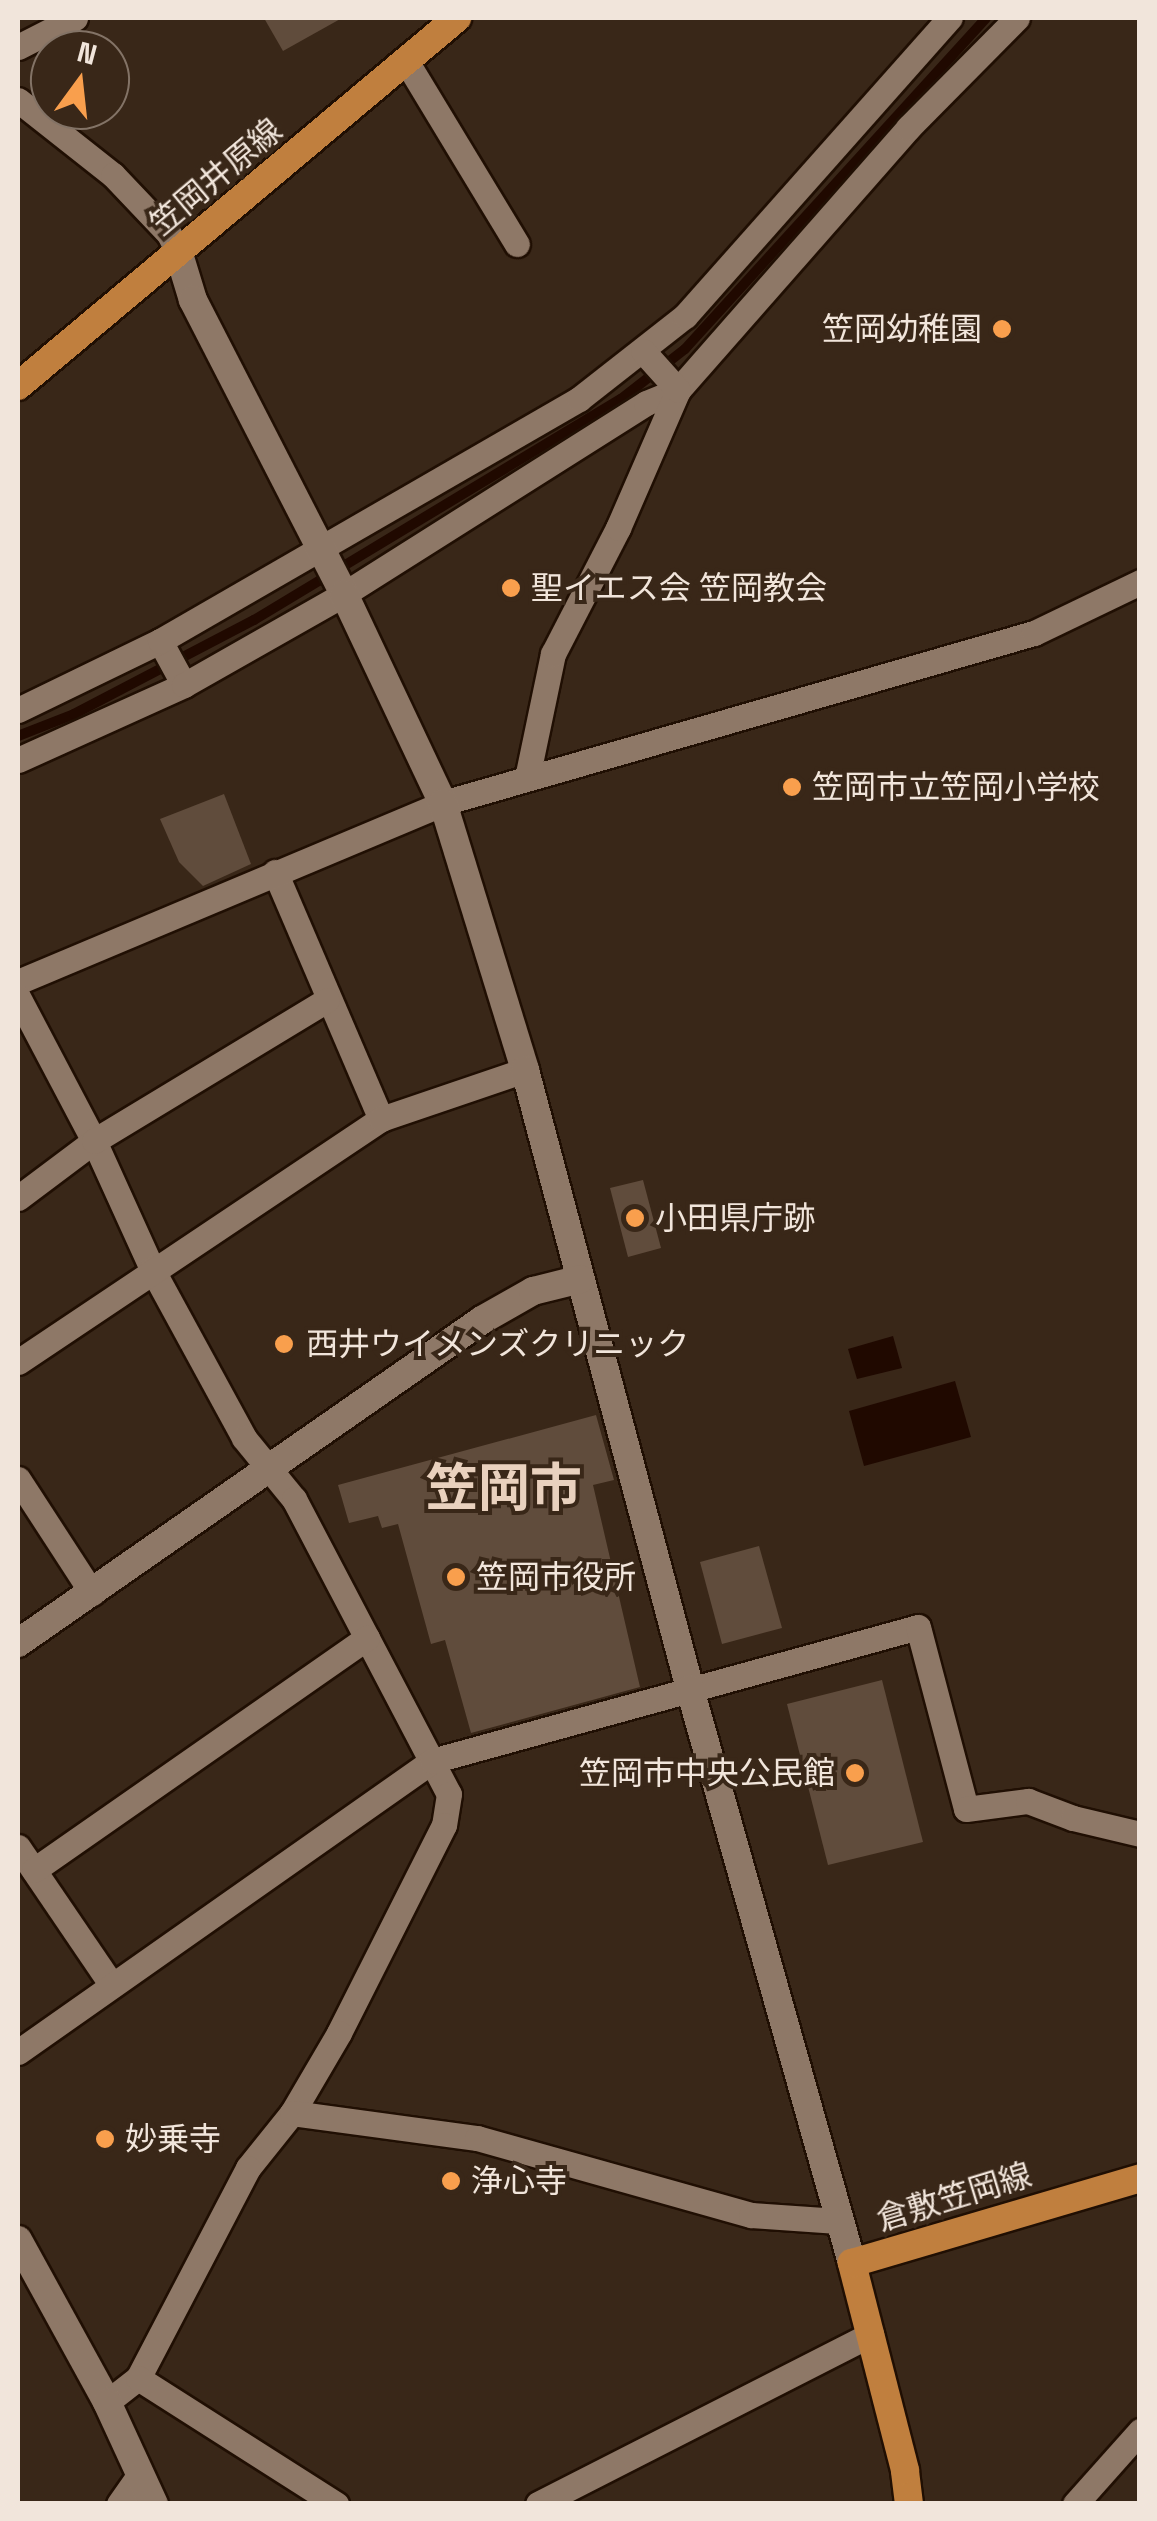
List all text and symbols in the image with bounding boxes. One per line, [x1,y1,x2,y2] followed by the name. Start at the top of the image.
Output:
[30,30,130,130] north arrow
[74,33,101,73] text: N
[142,111,290,243] street label: 笠岡井原線
[822,310,982,348] place label: 笠岡幼稚園
[991,318,1013,340] marker: 笠岡幼稚園
[531,569,827,607] place label: 聖イエス会 笠岡教会
[500,577,522,599] marker: 聖イエス会 笠岡教会
[812,768,1100,806] place label: 笠岡市立笠岡小学校
[781,776,803,798] marker: 笠岡市立笠岡小学校
[655,1199,815,1237] place label: 小田県庁跡
[624,1207,646,1229] marker: 小田県庁跡
[306,1325,690,1363] place label: 西井ウイメンズクリニック
[271,1331,297,1357] marker: 西井ウイメンズクリニック
[426,1458,582,1520] district label: 笠岡市
[476,1558,636,1596] place label: 笠岡市役所
[445,1566,467,1588] marker: 笠岡市役所
[579,1754,835,1792] place label: 笠岡市中央公民館
[844,1762,866,1784] marker: 笠岡市中央公民館
[125,2120,221,2158] place label: 妙乗寺
[94,2128,116,2150] marker: 妙乗寺
[872,2155,1036,2239] street label: 倉敷笠岡線
[471,2162,567,2200] place label: 浄心寺
[440,2170,462,2192] marker: 浄心寺

